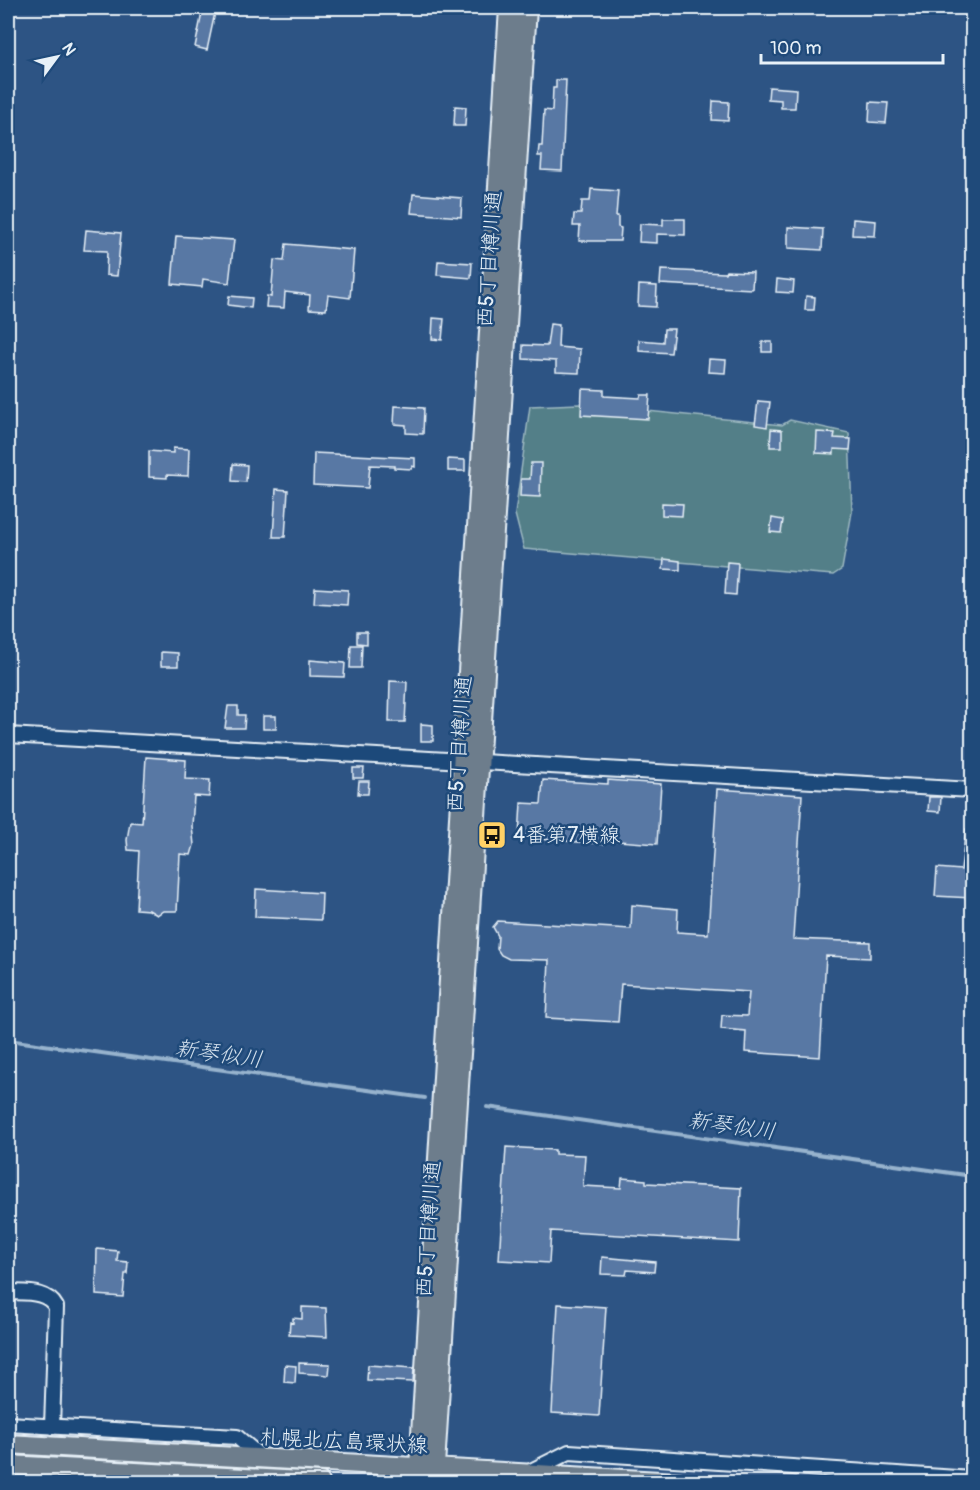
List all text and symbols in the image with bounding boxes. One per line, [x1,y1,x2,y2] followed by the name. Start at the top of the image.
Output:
[27,27,87,87] north arrow
[761,27,942,65] scale bar
[770,37,822,60] text: 100 m
[57,39,80,60] text: N
[471,190,508,329] street label: 西5丁目樽川通
[441,675,478,814] street label: 西5丁目樽川通
[476,819,508,851] bus stop icon: 4番第7横線
[513,822,620,849] place label: 4番第7横線
[173,1034,264,1074] water label: 新琴似川
[686,1106,777,1146] water label: 新琴似川
[410,1160,447,1299] street label: 西5丁目樽川通
[259,1424,429,1459] street label: 札幌北広島環状線

